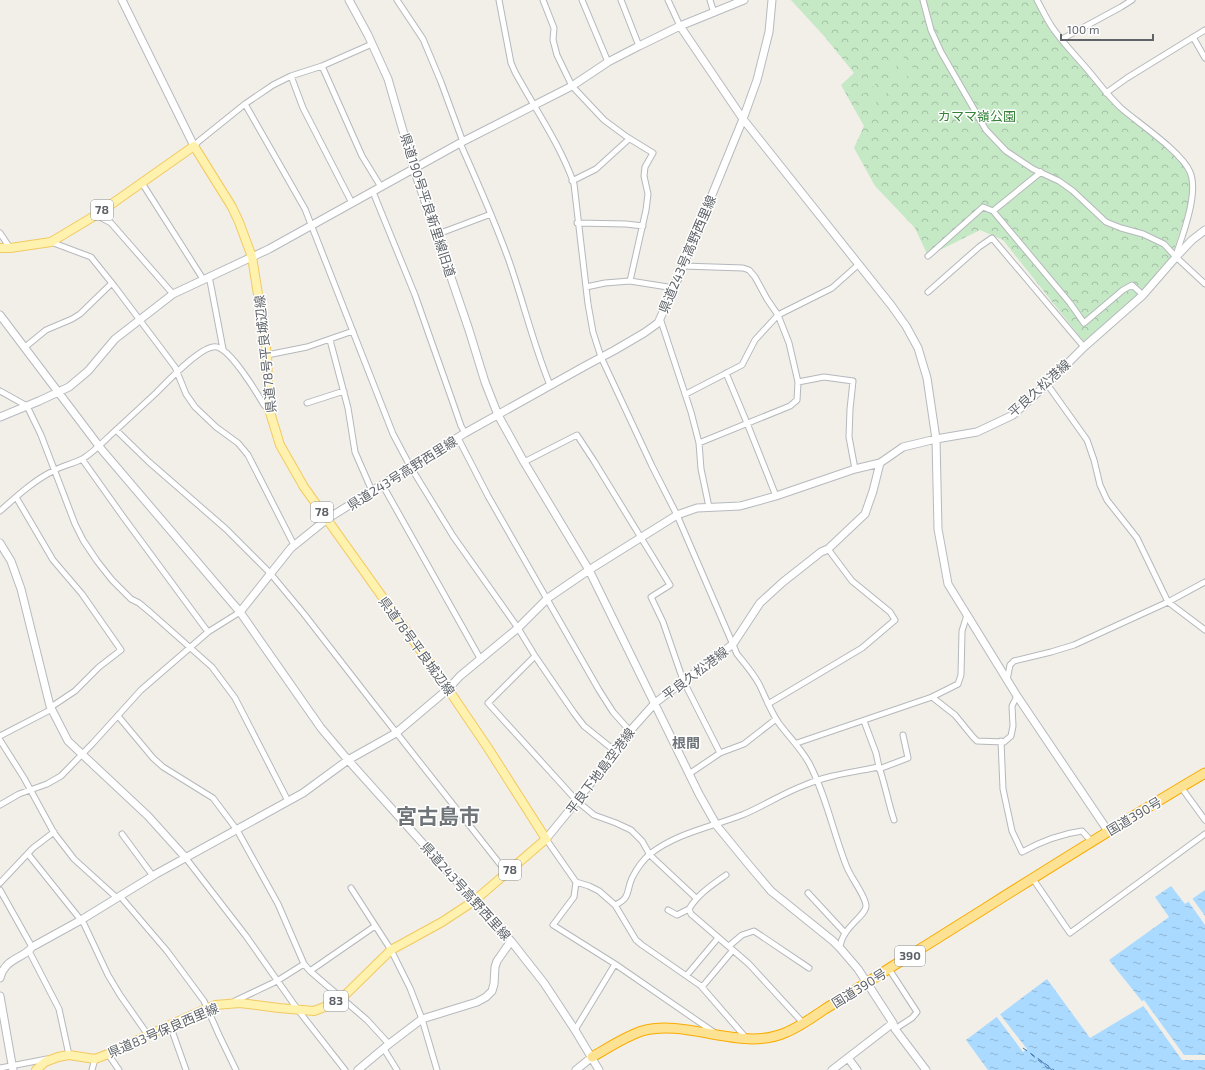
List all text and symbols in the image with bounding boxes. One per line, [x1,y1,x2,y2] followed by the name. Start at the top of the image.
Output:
[1061,16,1153,42] scale bar
[1067,22,1099,36] text: 100 m
[938,108,1016,124] park label: カママ嶺公園
[397,131,459,279] street label: 県道190号平良新里線旧道
[655,193,719,315] street label: 県道243号高野西里線
[91,200,113,220] road number: 78
[251,294,279,414] street label: 県道78号平良城辺線
[1005,356,1073,420] street label: 平良久松港線
[344,433,460,513] street label: 県道243号高野西里線
[311,502,333,522] road number: 78
[376,593,458,699] street label: 県道78号平良城辺線
[659,643,731,703] street label: 平良久松港線
[562,725,638,817] street label: 平良下地島空港線
[672,734,700,751] district label: 根間
[1104,793,1164,839] street label: 国道390号
[396,803,480,828] district label: 宮古島市
[418,839,514,943] street label: 県道243号高野西里線
[499,860,521,880] road number: 78
[895,946,925,966] road number: 390
[829,965,889,1011] street label: 国道390号
[324,991,348,1011] road number: 83
[105,999,221,1061] street label: 県道83号保良西里線

